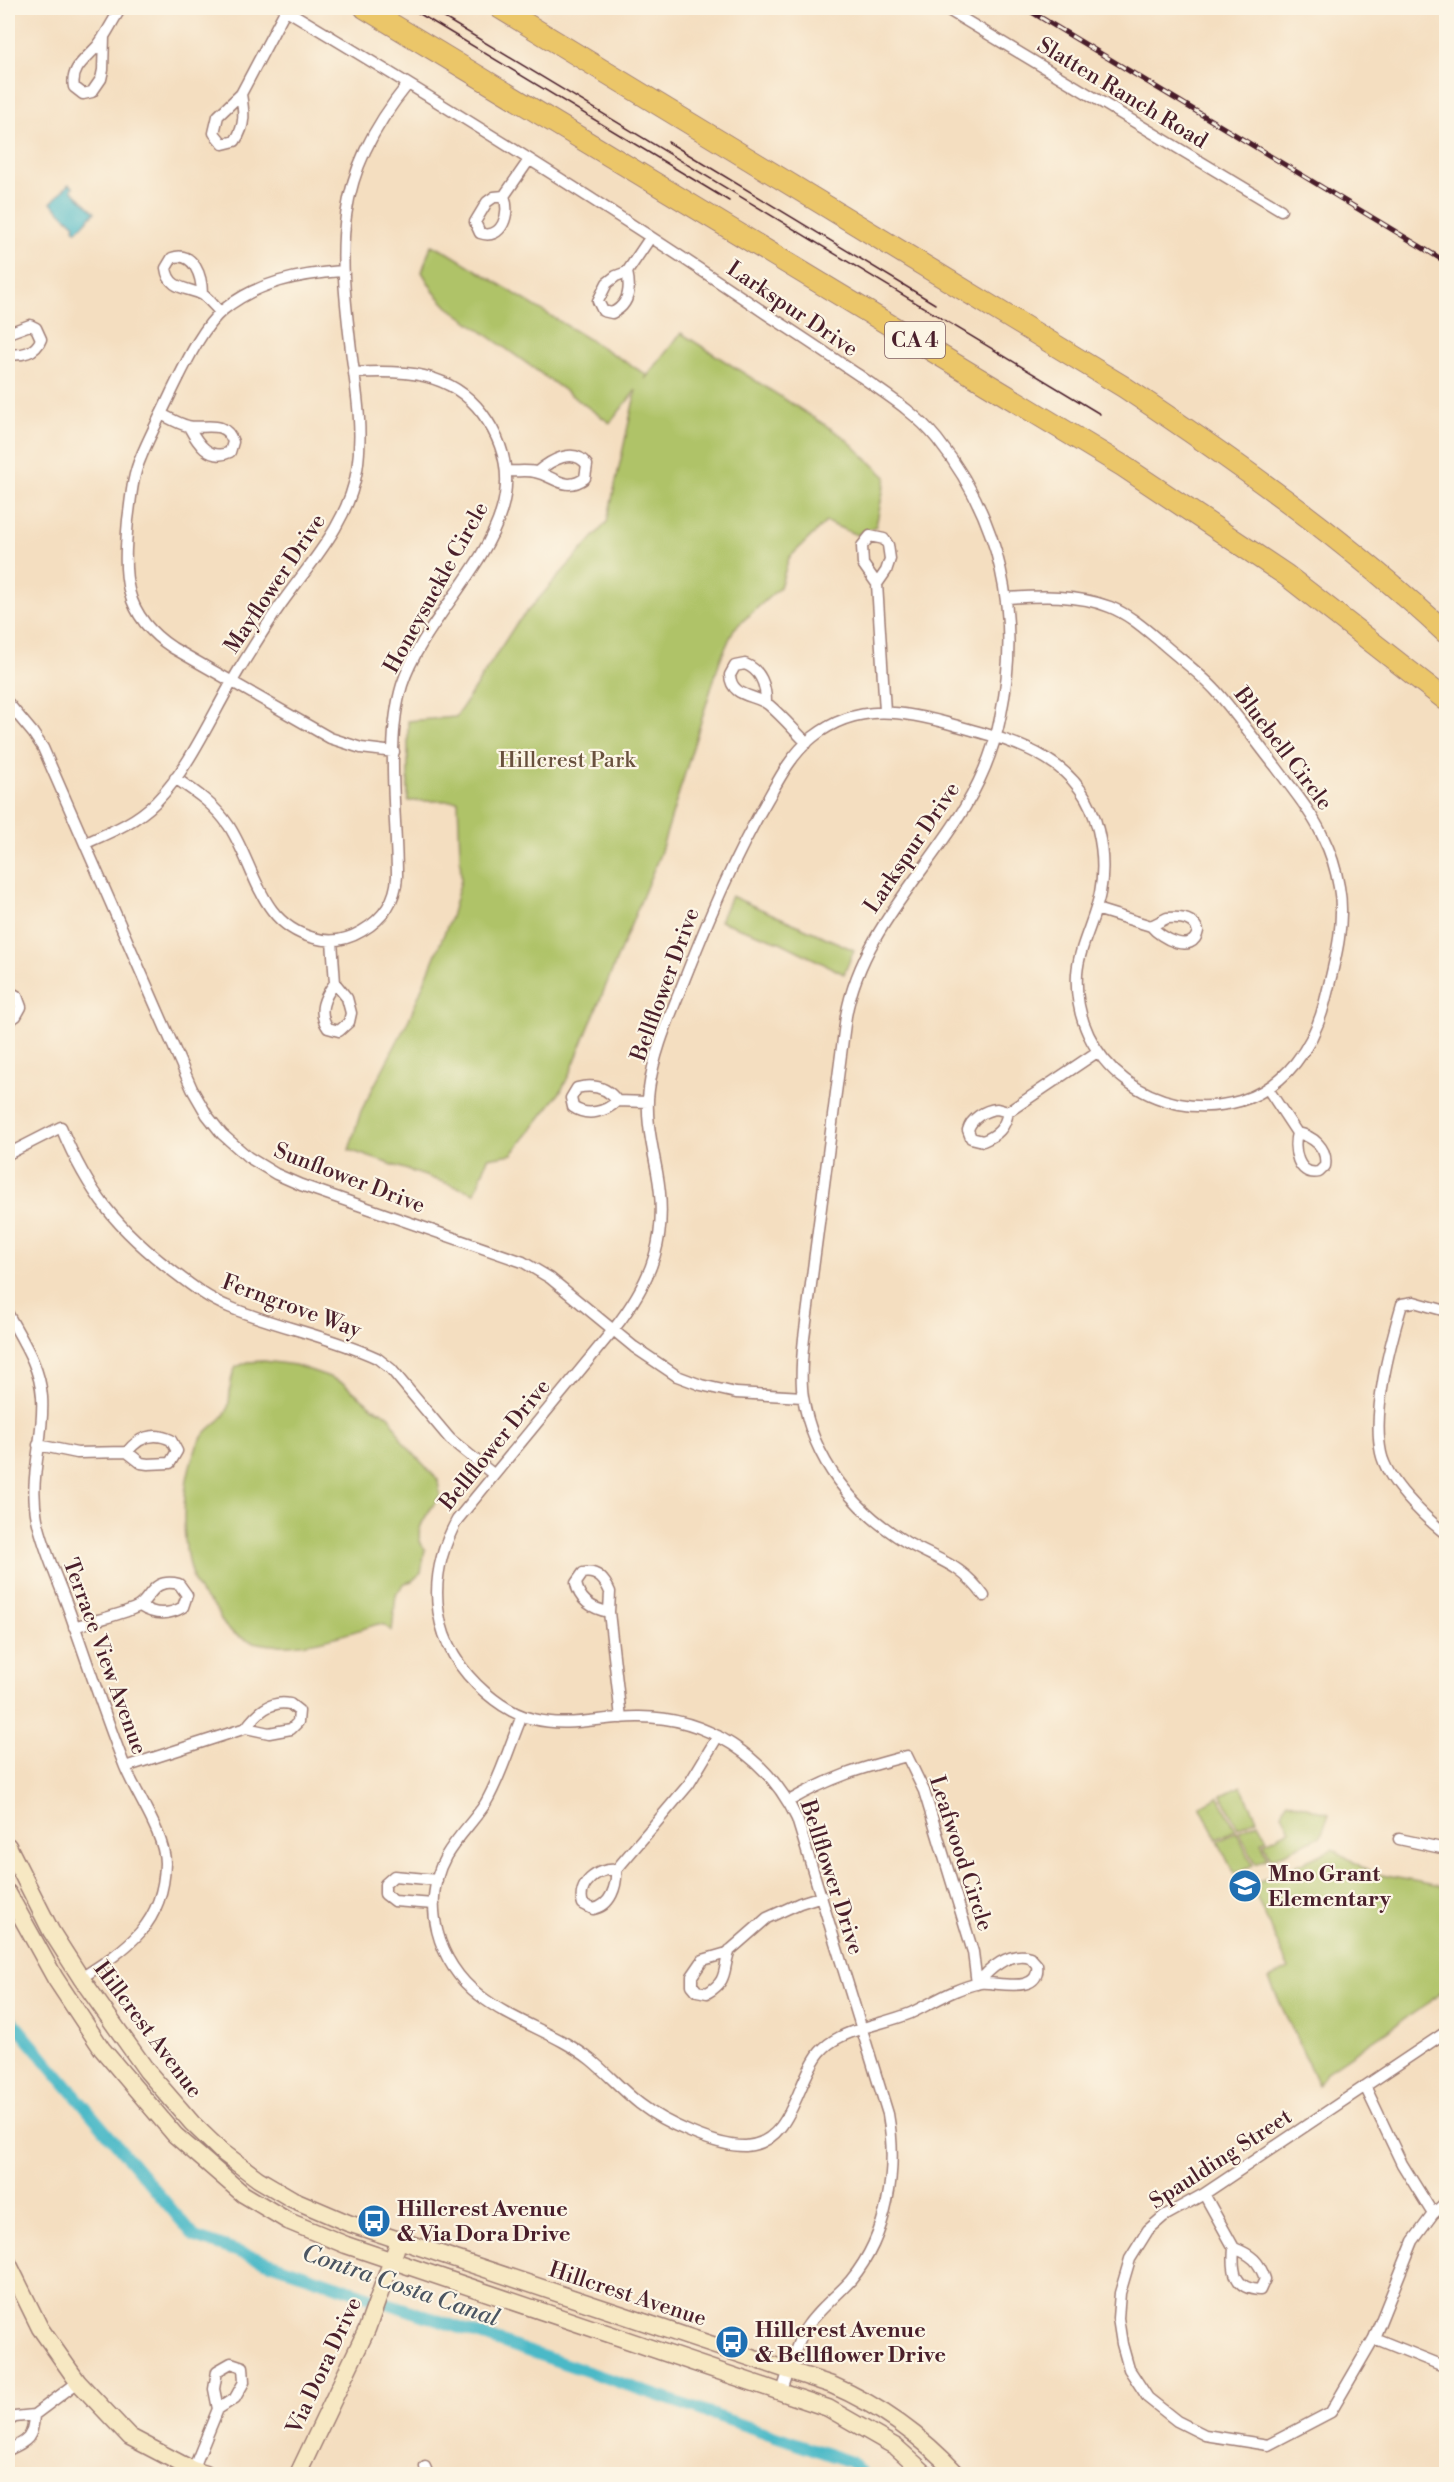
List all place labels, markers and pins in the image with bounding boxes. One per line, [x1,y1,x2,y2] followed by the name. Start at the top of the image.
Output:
[1268,1861,1392,1913] place label: Mno Grant Elementary
[1227,1868,1263,1904] school or university icon: Mno Grant Elementary
[397,2196,571,2248] place label: Hillcrest Avenue & Via Dora Drive
[356,2203,392,2239] bus stop icon: Hillcrest Avenue & Via Dora Drive
[755,2317,946,2369] place label: Hillcrest Avenue & Bellflower Drive
[714,2324,750,2360] bus stop icon: Hillcrest Avenue & Bellflower Drive

